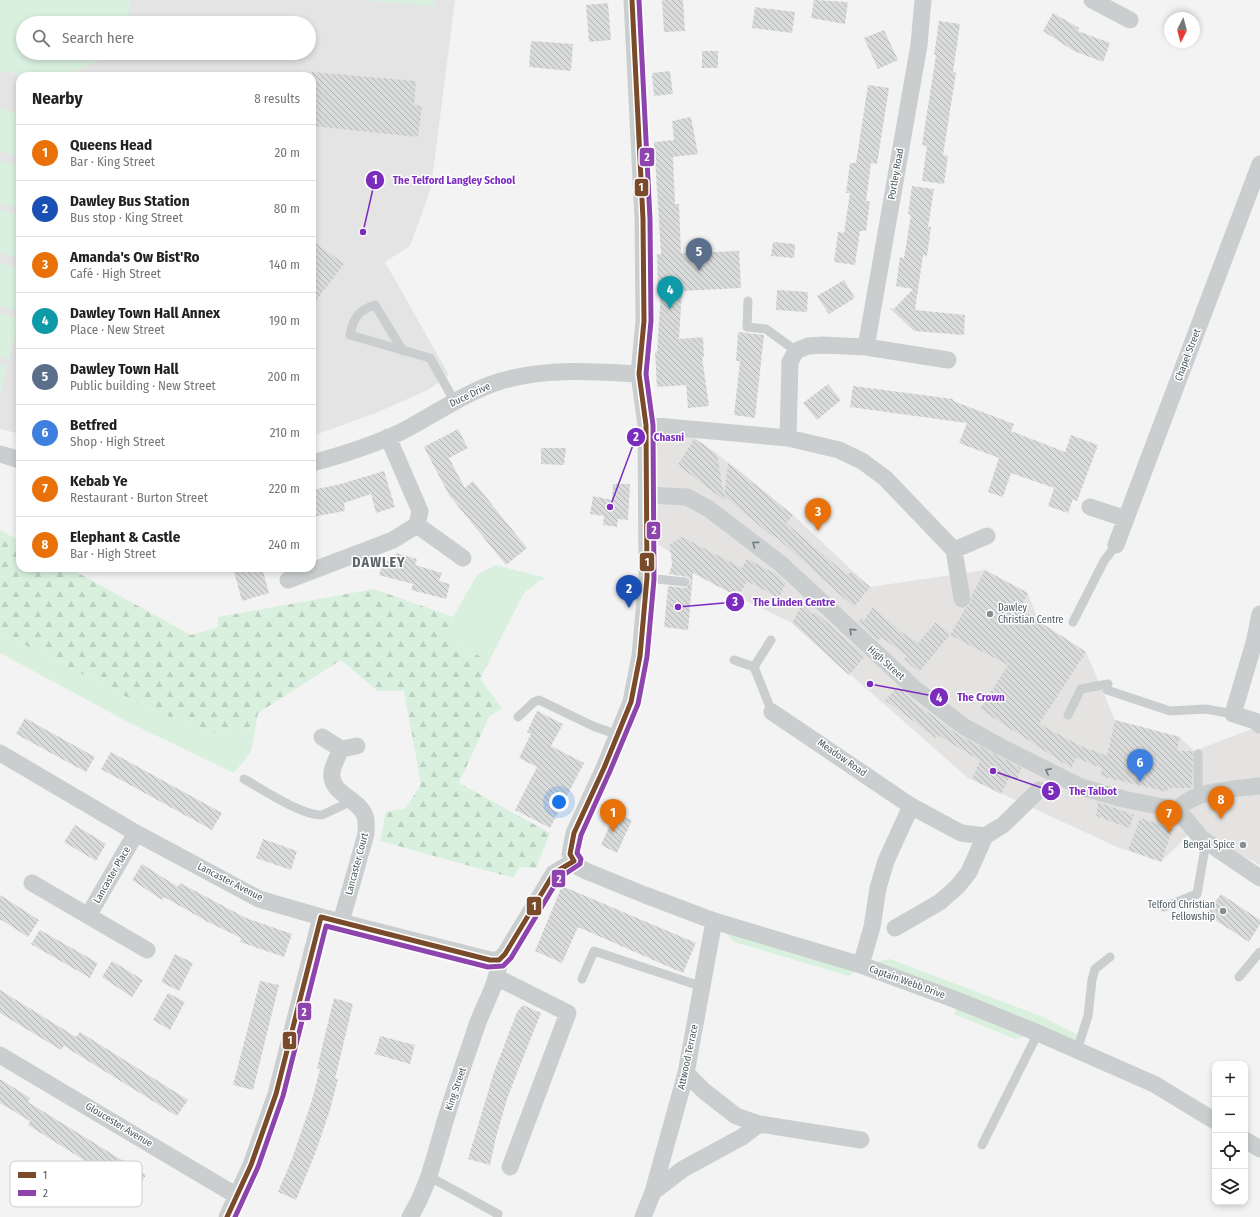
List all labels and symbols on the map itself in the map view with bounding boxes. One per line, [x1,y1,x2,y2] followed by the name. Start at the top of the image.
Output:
[1164,12,1200,48] north arrow
[639,147,655,167] line badge: 2
[886,147,906,201] street label: Portley Road
[643,151,650,164] text: 2
[365,169,524,192] callout: The Telford Langley School
[372,173,378,187] text: 1
[393,174,516,187] text: The Telford Langley School
[634,178,649,197] line badge: 1
[639,181,643,194] text: 1
[686,238,712,271] pin: 5
[657,276,683,309] pin: 4
[1173,327,1204,383] street label: Chapel Street
[448,380,492,410] street label: Duce Drive
[626,425,692,448] callout: Chasni
[632,430,639,444] text: 2
[654,431,684,444] text: Chasni
[805,498,831,531] pin: 3
[646,521,661,540] line badge: 2
[650,524,657,537] text: 2
[753,542,760,549] one-way arrow
[639,552,655,572] line badge: 1
[352,554,406,571] district label: DAWLEY
[645,556,649,569] text: 1
[616,575,642,608] pin: 2
[725,590,843,613] callout: The Linden Centre
[731,595,738,609] text: 3
[753,596,836,609] text: The Linden Centre
[998,602,1063,626] place label: Dawley Christian Centre
[985,609,995,619] marker: Dawley Christian Centre
[849,628,857,636] one-way arrow
[865,643,907,683] street label: High Street
[929,686,1013,709] callout: The Crown
[936,691,942,705] text: 4
[957,691,1005,704] text: The Crown
[815,737,869,779] street label: Meadow Road
[1127,749,1153,782] pin: 6
[1044,768,1052,776] one-way arrow
[1041,779,1124,802] callout: The Talbot
[1048,784,1054,798] text: 5
[1069,785,1117,798] text: The Talbot
[1208,786,1234,819] pin: 8
[549,792,569,812] your location
[600,799,626,832] pin: 1
[1156,800,1182,833] pin: 7
[343,831,371,896] street label: Lancaster Court
[1183,839,1235,851] place label: Bengal Spice
[1238,840,1248,850] marker: Bengal Spice
[91,845,133,905] street label: Lancaster Place
[195,860,265,904] street label: Lancaster Avenue
[551,869,566,888] line badge: 2
[555,873,562,886] text: 2
[526,896,542,916] line badge: 1
[1148,899,1215,923] place label: Telford Christian Fellowship
[532,900,536,913] text: 1
[1218,906,1228,916] marker: Telford Christian Fellowship
[867,963,947,1001] street label: Captain Webb Drive
[297,1002,312,1021] line badge: 2
[300,1006,307,1019] text: 2
[675,1023,701,1091] street label: Attwood Terrace
[282,1031,297,1050] line badge: 1
[288,1034,292,1047] text: 1
[443,1065,469,1112] street label: King Street
[83,1100,155,1150] street label: Gloucester Avenue
[10,1161,142,1207] legend
[43,1169,47,1182] text: 1
[43,1187,48,1200] text: 2

